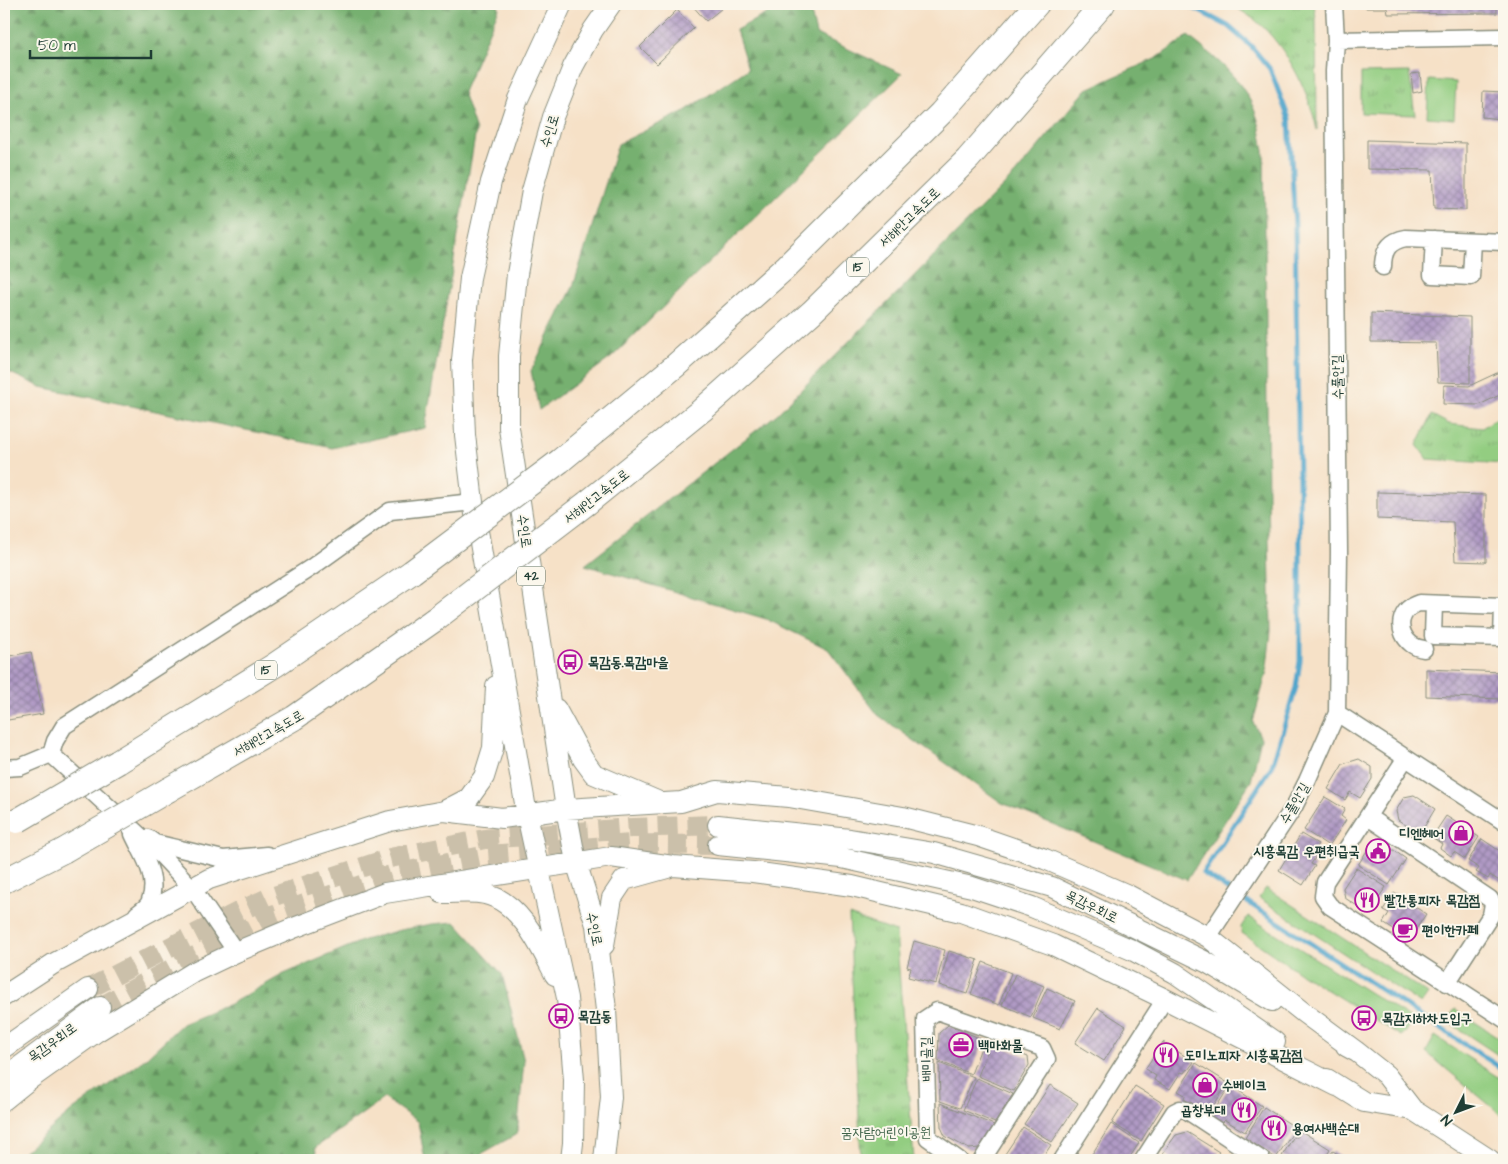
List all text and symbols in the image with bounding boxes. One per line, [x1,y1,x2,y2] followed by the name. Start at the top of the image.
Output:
[30,28,151,60] scale bar
[38,35,76,56] text: 50 m
[535,112,564,150] street label: 수인로
[874,183,945,252] street label: 서해안고속도로
[847,258,869,276] road number: 15
[1328,354,1348,400] street label: 수풀안길
[559,465,634,529] street label: 서해안고속도로
[512,513,536,549] street label: 수인로
[517,566,545,586] road number: 42
[557,649,583,675] bus stop icon: 목감동.목감마을
[588,653,669,673] place label: 목감동.목감마을
[255,660,277,680] road number: 15
[229,705,308,762] street label: 서해안고속도로
[1275,778,1315,828] street label: 수풀안길
[1448,820,1474,846] shop icon: 디엔헤어
[1399,824,1444,844] place label: 디엔헤어
[1365,838,1391,864] public building icon: 시흥목감 우편취급국
[1253,842,1360,862] place label: 시흥목감 우편취급국
[1062,886,1121,928] street label: 목감우회로
[1354,887,1380,913] restaurant icon: 빨간통피자 목감점
[1384,891,1480,911] place label: 빨간통피자 목감점
[581,911,607,948] street label: 수인로
[1392,917,1418,943] cafe icon: 편이한카페
[1421,921,1479,941] place label: 편이한카페
[548,1003,574,1029] bus stop icon: 목감동
[1351,1005,1377,1031] bus stop icon: 목감지하차도입구
[578,1007,612,1027] place label: 목감동
[1382,1009,1472,1029] place label: 목감지하차도입구
[24,1018,81,1067] street label: 목감우회로
[948,1032,974,1058] office icon: 백마화물
[917,1036,937,1082] street label: 배미골길
[978,1036,1023,1056] place label: 백마화물
[1153,1042,1179,1068] restaurant icon: 도미노피자 시흥목감점
[1184,1046,1303,1066] place label: 도미노피자 시흥목감점
[1192,1072,1218,1098] shop icon: 수베이크
[1222,1076,1267,1096] place label: 수베이크
[1430,1086,1480,1136] north arrow
[1231,1097,1257,1123] restaurant icon: 곱창부대
[1181,1101,1226,1121] place label: 곱창부대
[1437,1110,1457,1130] text: N
[1261,1115,1287,1141] restaurant icon: 용여사백순대
[1292,1119,1360,1139] place label: 용여사백순대
[841,1123,931,1143] park label: 꿈자람어린이공원

